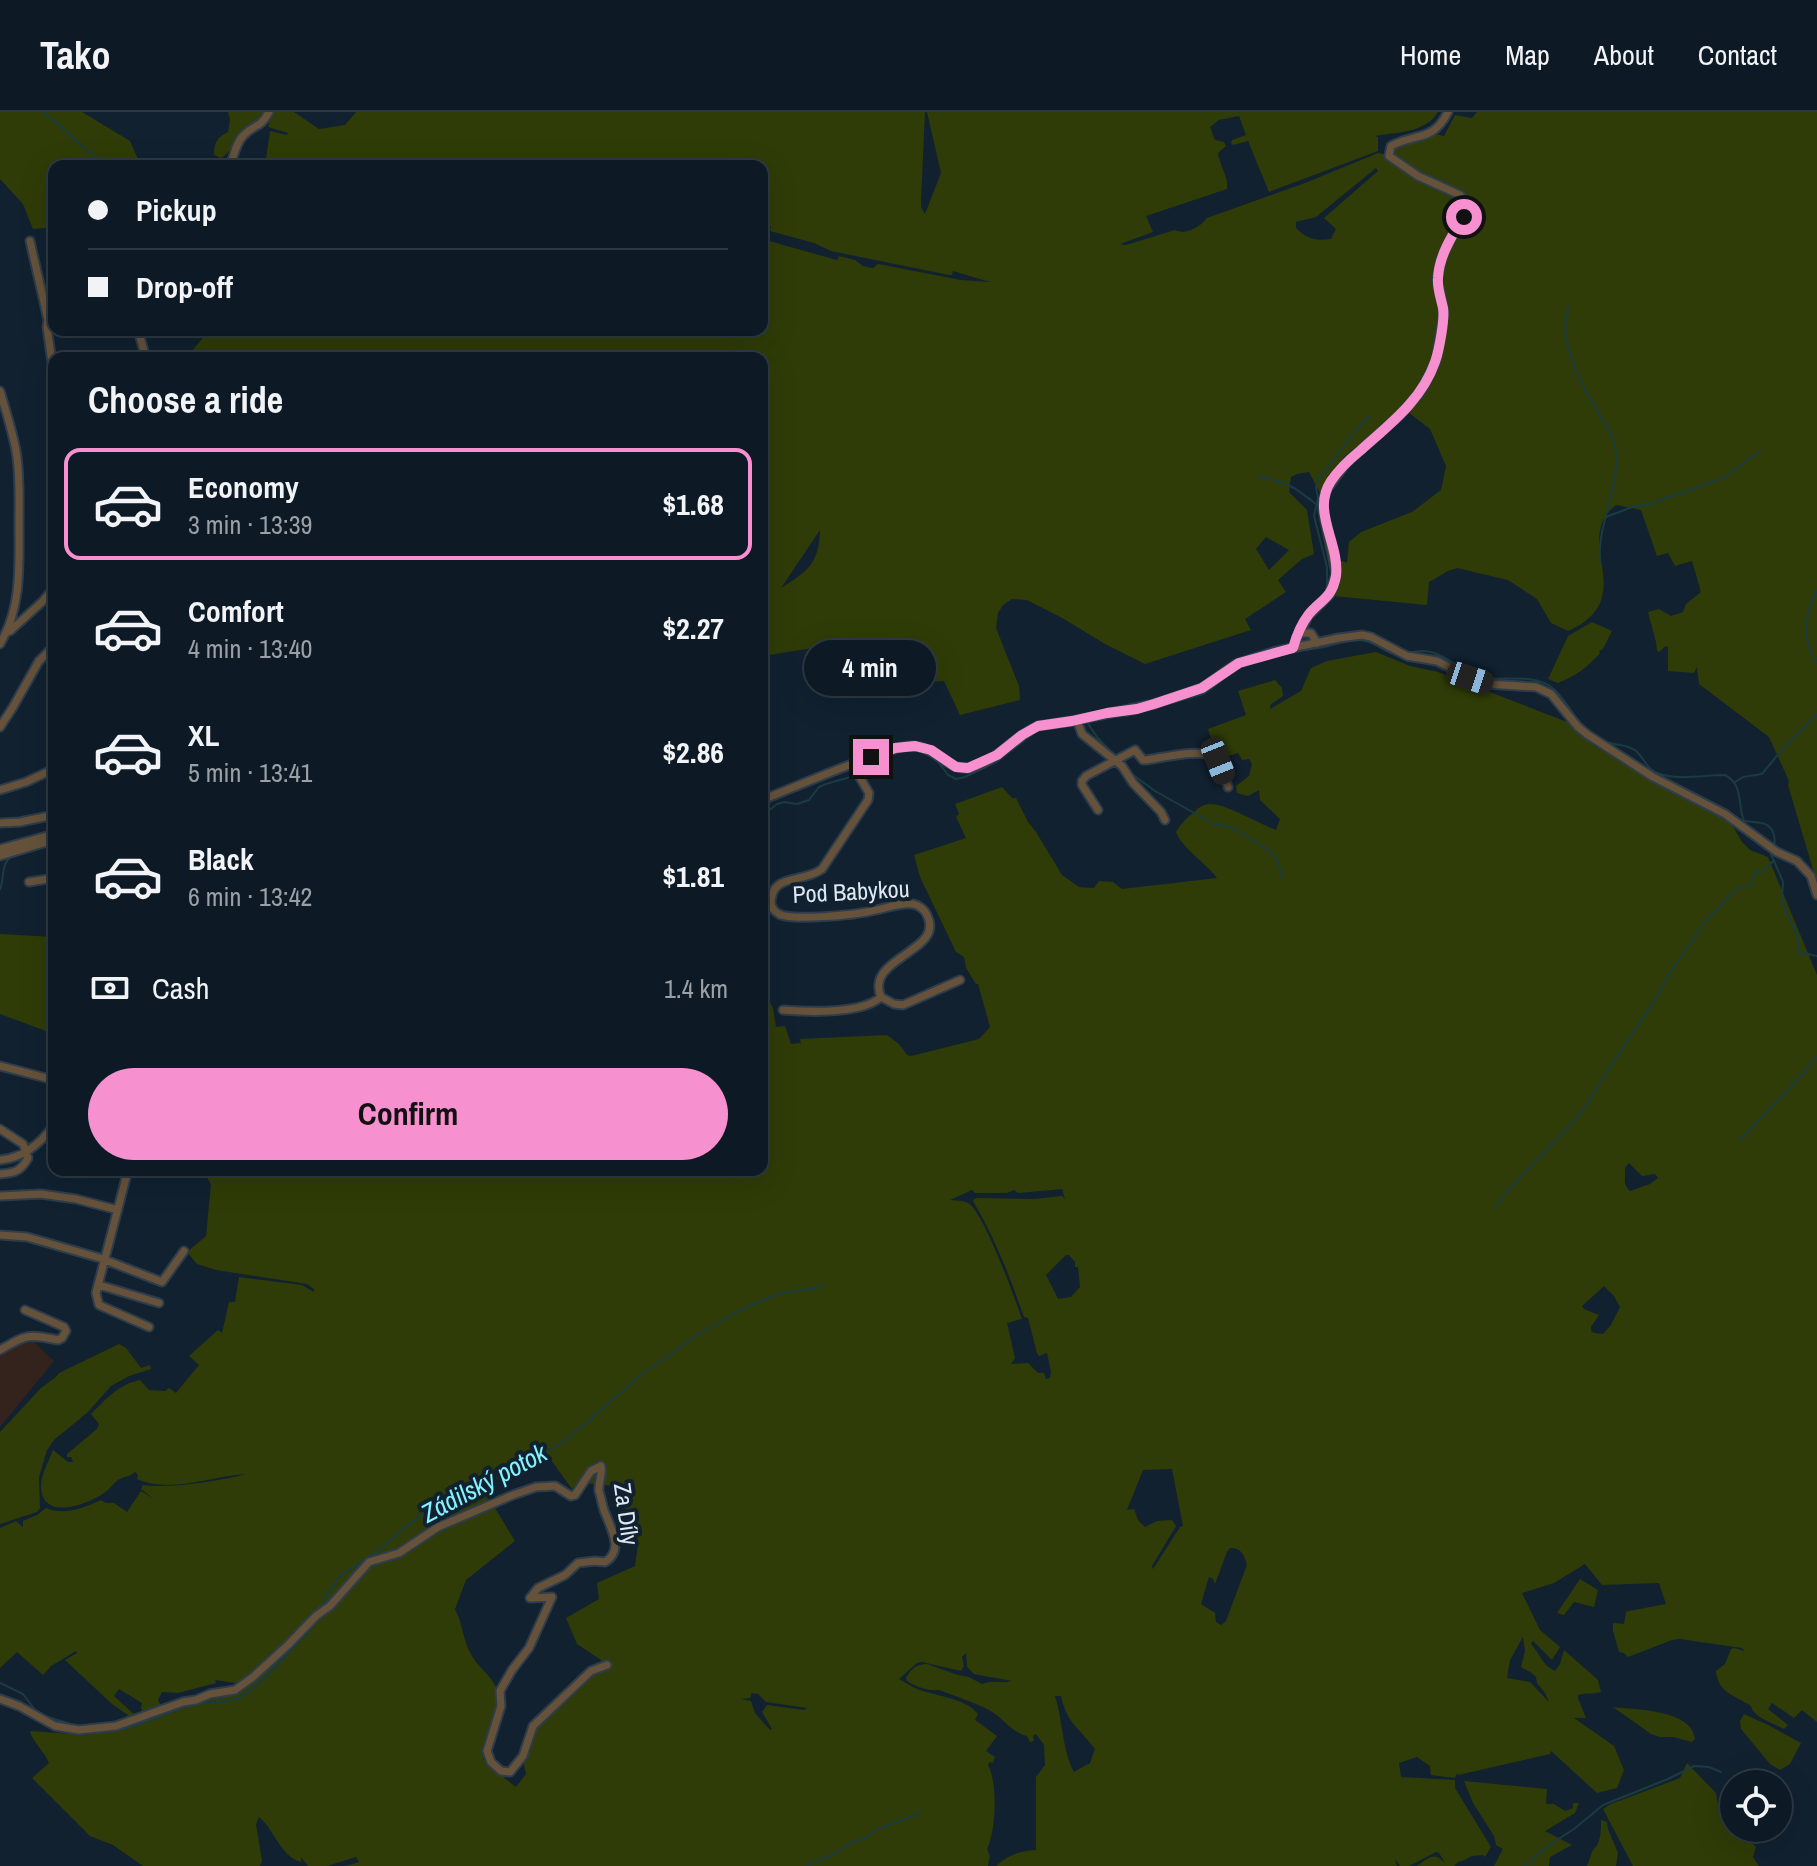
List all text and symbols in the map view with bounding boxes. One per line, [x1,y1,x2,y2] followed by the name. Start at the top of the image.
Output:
[40,30,110,81] text: Tako
[1400,36,1461,74] text: Home
[1505,36,1550,74] text: Map
[1594,36,1654,74] text: About
[1698,36,1777,74] text: Contact
[136,190,217,230] text: Pickup
[1446,199,1482,235] route start
[136,267,233,307] text: Drop-off
[88,376,283,424] text: Choose a ride
[188,467,299,507] text: Economy
[92,468,164,540] icon: car
[662,484,724,524] text: $1.68
[188,507,312,542] text: 3 min · 13:39
[188,591,284,631] text: Comfort
[92,592,164,664] icon: car
[662,608,724,648] text: $2.27
[188,631,312,666] text: 4 min · 13:40
[805,641,937,697] callout: 4 min
[842,650,898,685] text: 4 min
[1443,659,1497,697] car
[188,715,219,755] text: XL
[92,716,164,788] icon: car
[662,732,724,772] text: $2.86
[1198,734,1238,788] car
[853,739,889,775] route end
[188,755,312,790] text: 5 min · 13:41
[188,839,254,879] text: Black
[92,840,164,912] icon: car
[662,856,724,896] text: $1.81
[792,872,910,910] street label: Pod Babykou
[188,879,312,914] text: 6 min · 13:42
[88,966,132,1010] icon: cash
[152,968,209,1008] text: Cash
[664,971,728,1006] text: 1.4 km
[88,1068,728,1160] button: Confirm
[414,1434,554,1531] water label: Zádilský potok
[607,1481,647,1547] street label: Za Díly
[1720,1770,1792,1842] map controls
[1720,1770,1792,1842] button: locate

